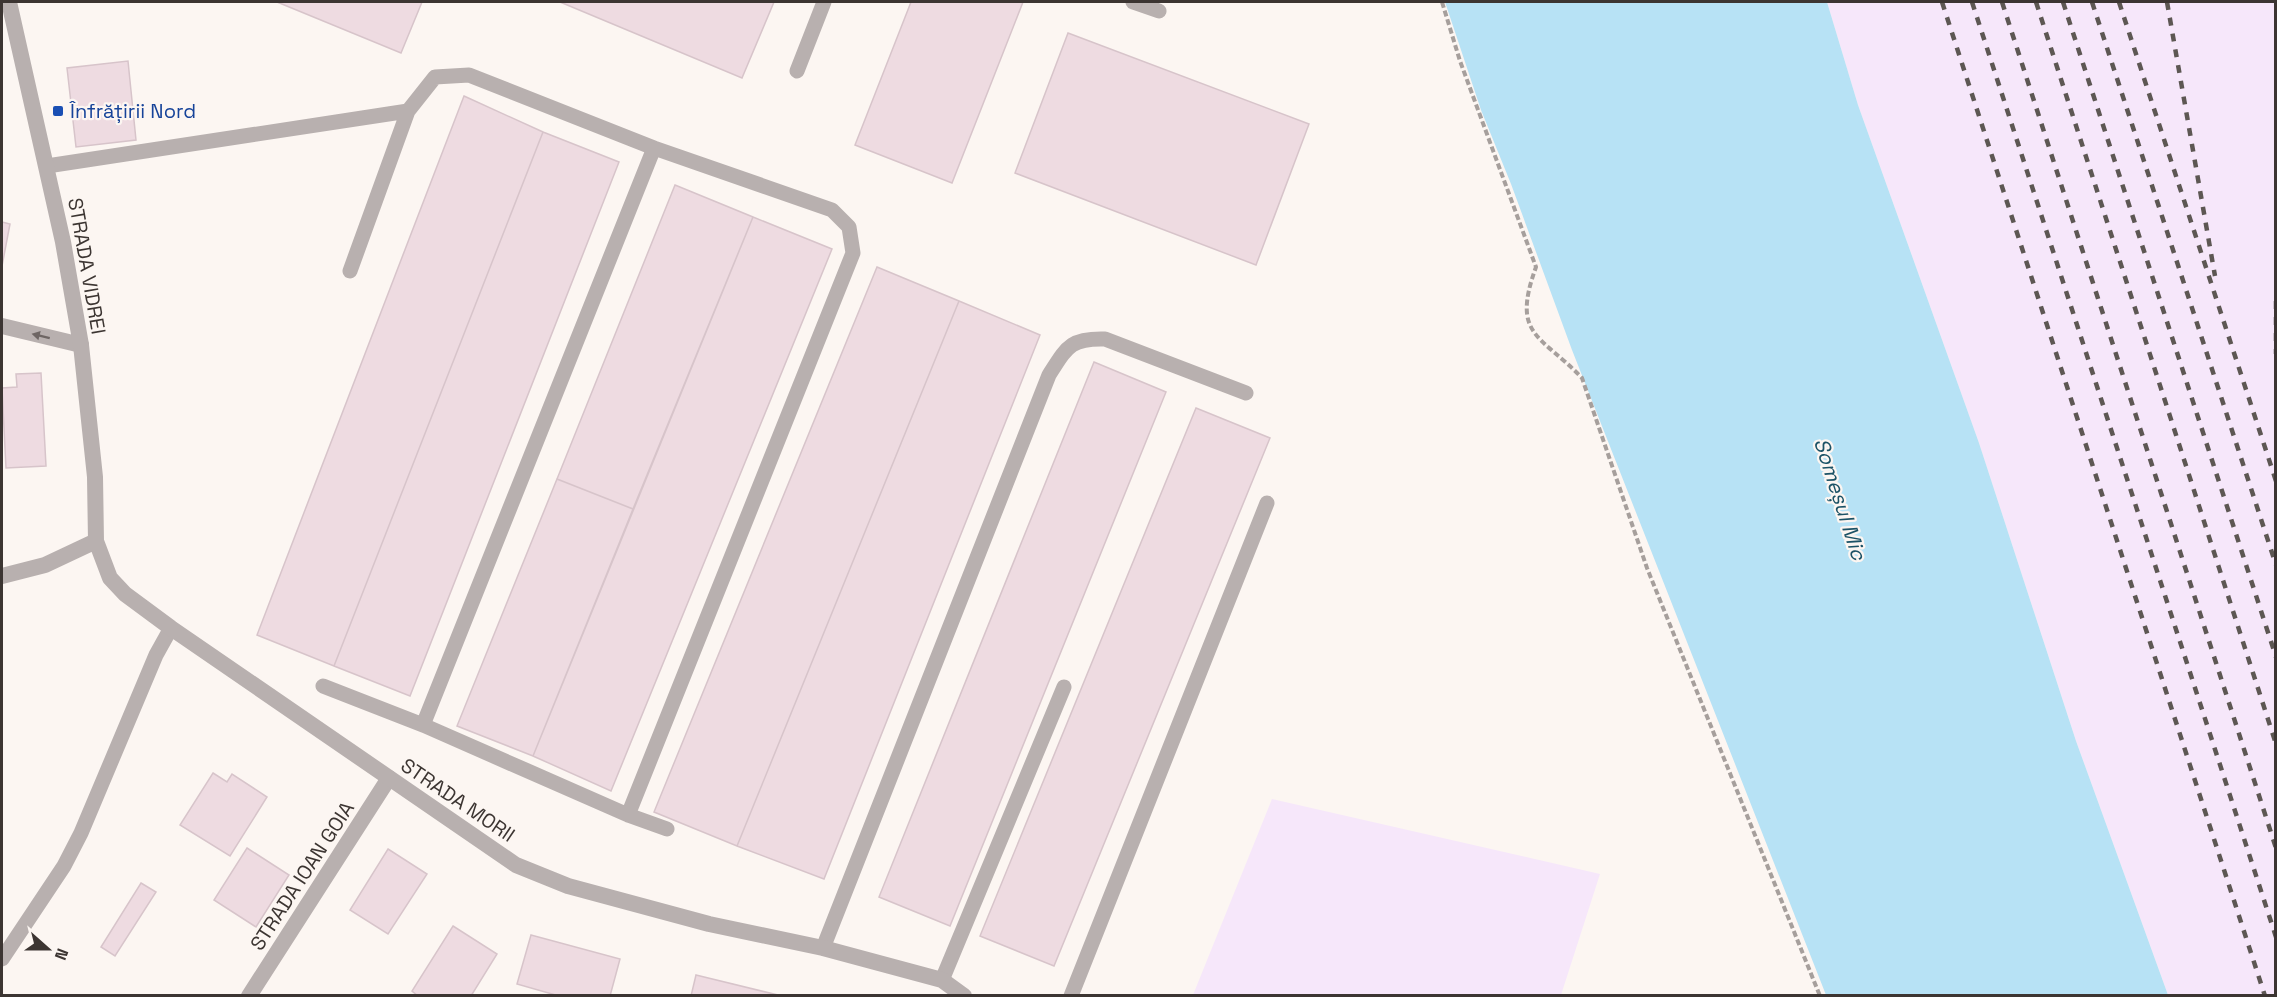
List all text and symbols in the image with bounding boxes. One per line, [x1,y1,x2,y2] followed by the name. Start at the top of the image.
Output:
[68,98,196,124] place label: Înfrățirii Nord
[51,104,65,118] marker: Înfrățirii Nord
[62,196,112,336] street label: STRADA VIDREI
[32,330,50,340] one-way arrow
[1808,434,1873,565] water label: Someșul Mic
[396,752,520,848] street label: STRADA MORII
[244,796,360,955] street label: STRADA IOAN GOIA
[18,919,78,979] north arrow
[50,945,73,963] text: N

